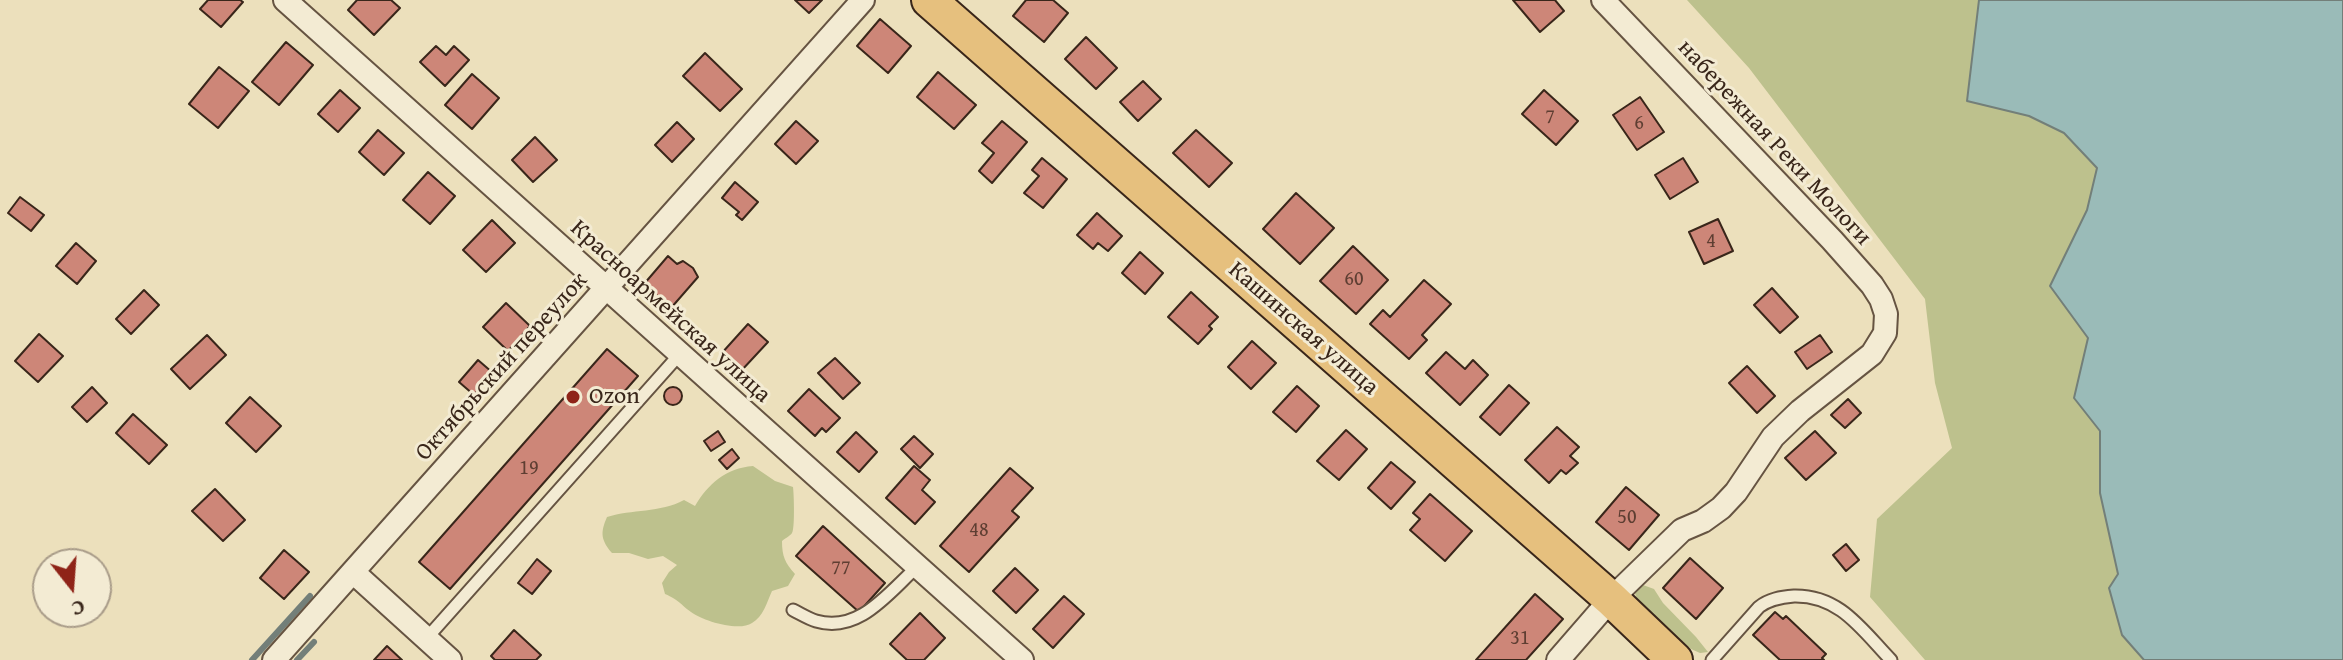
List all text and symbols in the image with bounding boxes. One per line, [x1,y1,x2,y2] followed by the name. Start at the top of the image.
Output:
[1671,34,1877,252] street label: набережная Реки Мологи
[1545,106,1555,130] house number: 7
[1634,112,1644,136] house number: 6
[564,214,776,410] street label: Красноармейская улица
[1706,230,1716,254] house number: 4
[1222,256,1384,402] street label: Кашинская улица
[410,267,594,467] street label: Октябрьский переулок
[1344,268,1364,292] house number: 60
[589,383,640,411] place label: Ozon
[564,388,582,406] marker: Ozon
[519,457,539,481] house number: 19
[1617,506,1637,530] house number: 50
[969,519,989,543] house number: 48
[32,548,112,628] north arrow
[831,557,851,581] house number: 77
[68,592,89,626] text: С
[1510,627,1530,651] house number: 31

